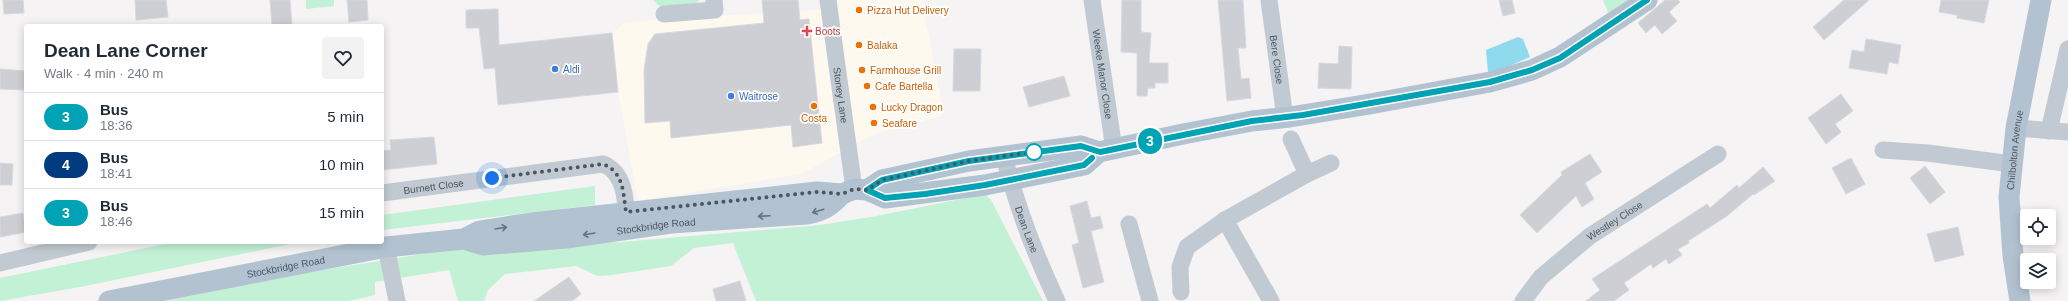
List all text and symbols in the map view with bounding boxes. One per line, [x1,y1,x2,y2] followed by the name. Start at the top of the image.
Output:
[854,5,864,15] marker: Pizza Hut Delivery
[867,5,949,16] place label: Pizza Hut Delivery
[802,26,812,36] marker: Boots
[815,26,841,37] place label: Boots
[1090,29,1115,120] street label: Weeke Manor Close
[1268,34,1285,85] street label: Bere Close
[322,37,364,79] button: heart
[44,40,208,61] text: Dean Lane Corner
[854,40,864,50] marker: Balaka
[867,40,898,51] place label: Balaka
[550,64,560,74] marker: Aldi
[563,64,580,75] place label: Aldi
[857,65,867,75] marker: Farmhouse Grill
[870,65,941,76] place label: Farmhouse Grill
[44,66,163,81] text: Walk · 4 min · 240 m
[831,67,850,124] street label: Stoney Lane
[862,81,872,91] marker: Cafe Bartella
[875,81,933,92] place label: Cafe Bartella
[726,91,736,101] marker: Waitrose
[739,91,779,102] place label: Waitrose
[100,101,128,118] text: Bus
[809,101,819,111] marker: Costa
[868,102,878,112] marker: Lucky Dragon
[881,102,943,113] place label: Lucky Dragon
[327,108,364,125] text: 5 min
[62,109,70,125] text: 3
[2005,109,2025,191] street label: Chilbolton Avenue
[801,113,827,124] place label: Costa
[100,118,133,133] text: 18:36
[869,118,879,128] marker: Seafare
[882,118,917,129] place label: Seafare
[1137,128,1163,154] line badge: 3
[1146,133,1154,149] text: 3
[1025,143,1043,161] unlabelled marker
[100,149,128,166] text: Bus
[319,156,364,173] text: 10 min
[62,157,70,173] text: 4
[100,166,133,181] text: 18:41
[482,168,502,188] your location
[403,177,465,196] street label: Burnett Close
[100,197,128,214] text: Bus
[1585,199,1645,243] street label: Westley Close
[319,204,364,221] text: 15 min
[62,205,70,221] text: 3
[1013,205,1040,255] street label: Dean Lane
[812,208,825,215] one-way arrow
[2020,209,2056,289] map controls
[2020,209,2056,245] button: locate
[758,212,771,220] one-way arrow
[100,214,133,229] text: 18:46
[616,216,696,237] street label: Stockbridge Road
[494,224,507,232] one-way arrow
[583,230,596,238] one-way arrow
[2020,253,2056,289] button: layers
[246,254,326,280] street label: Stockbridge Road

